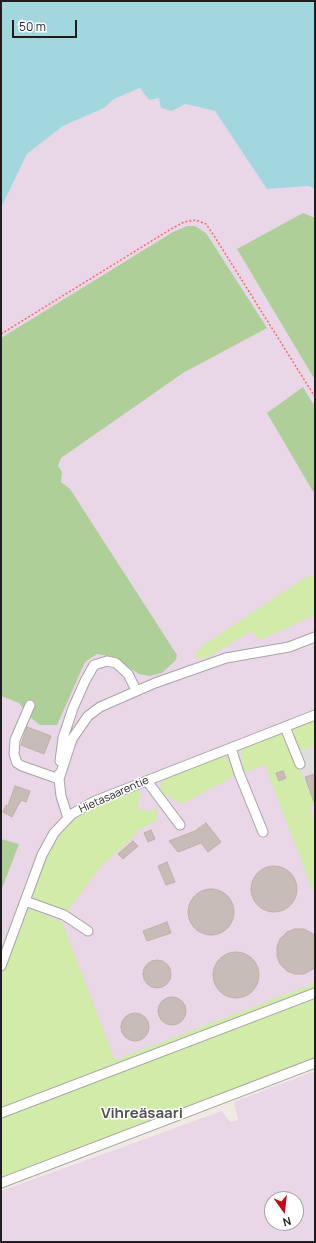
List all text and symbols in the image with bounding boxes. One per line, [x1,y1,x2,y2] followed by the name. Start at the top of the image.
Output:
[14,12,79,38] scale bar
[19,18,46,35] text: 50 m
[77,774,151,816] street label: Hietasaarentie
[101,1105,183,1123] district label: Vihreäsaari
[264,1191,304,1231] north arrow
[281,1214,293,1230] text: N

